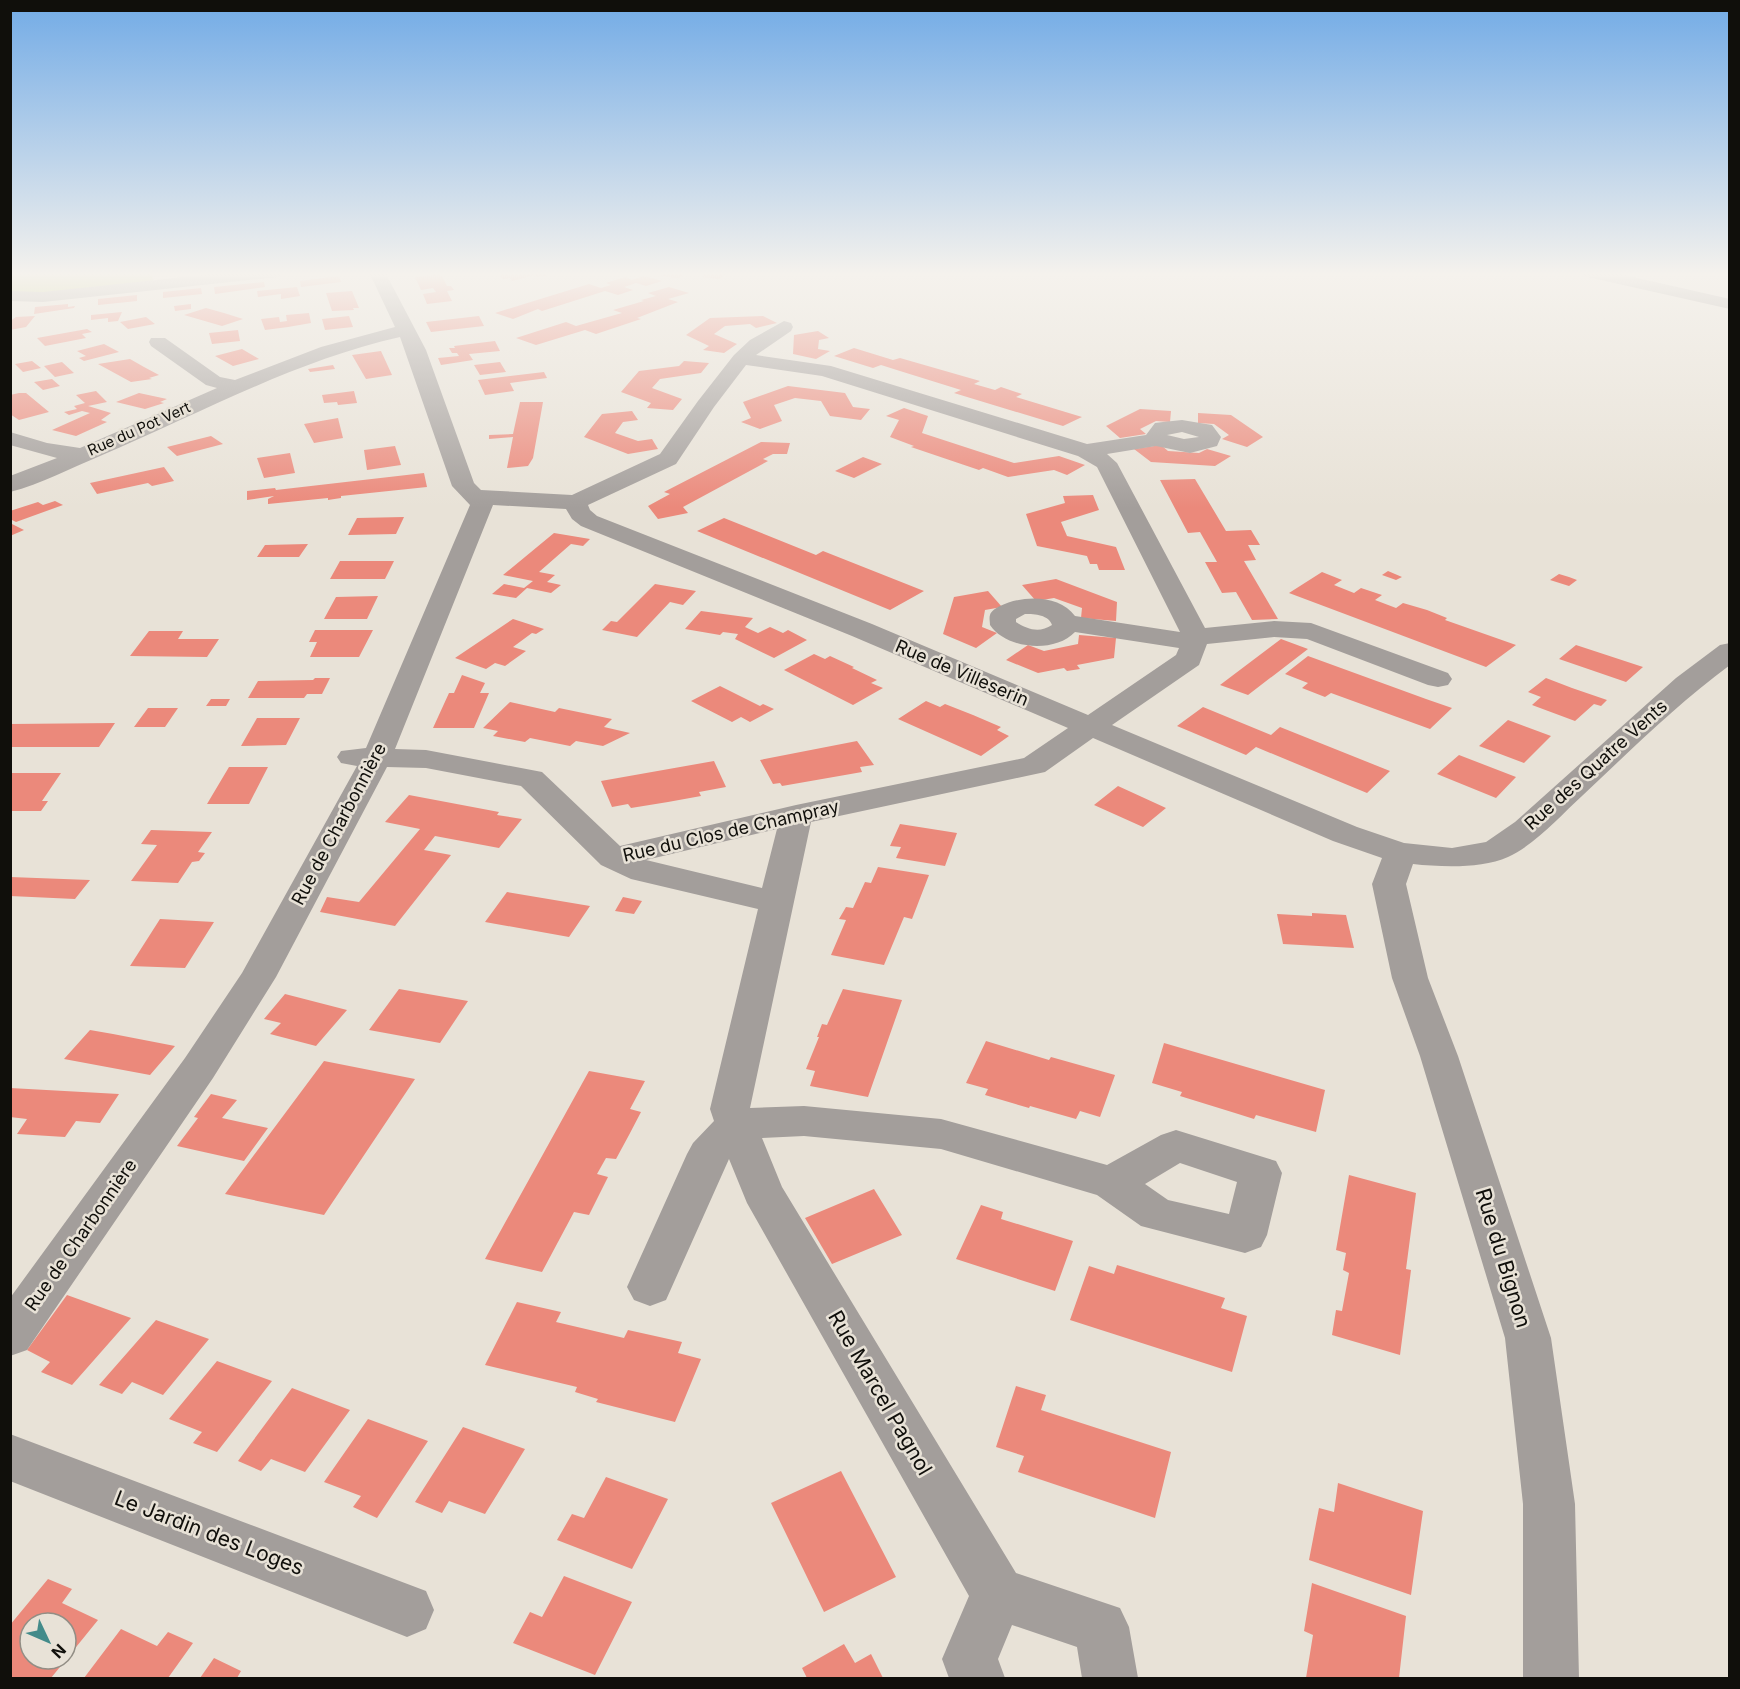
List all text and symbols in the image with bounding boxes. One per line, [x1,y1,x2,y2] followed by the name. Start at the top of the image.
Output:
[84,397,193,460] street label: Rue du Pot Vert
[893,635,1032,710] street label: Rue de Villeserin
[1520,695,1671,834] street label: Rue des Quatre Vents
[287,739,390,908] street label: Rue de Charbonnière
[621,795,841,866] street label: Rue du Clos de Champray
[20,1155,141,1315] street label: Rue de Charbonnière
[1470,1185,1537,1331] street label: Rue du Bignon
[823,1306,938,1479] street label: Rue Marcel Pagnol
[111,1485,307,1580] street label: Le Jardin des Loges
[18,1611,78,1671] north arrow
[47,1640,70,1663] text: N

